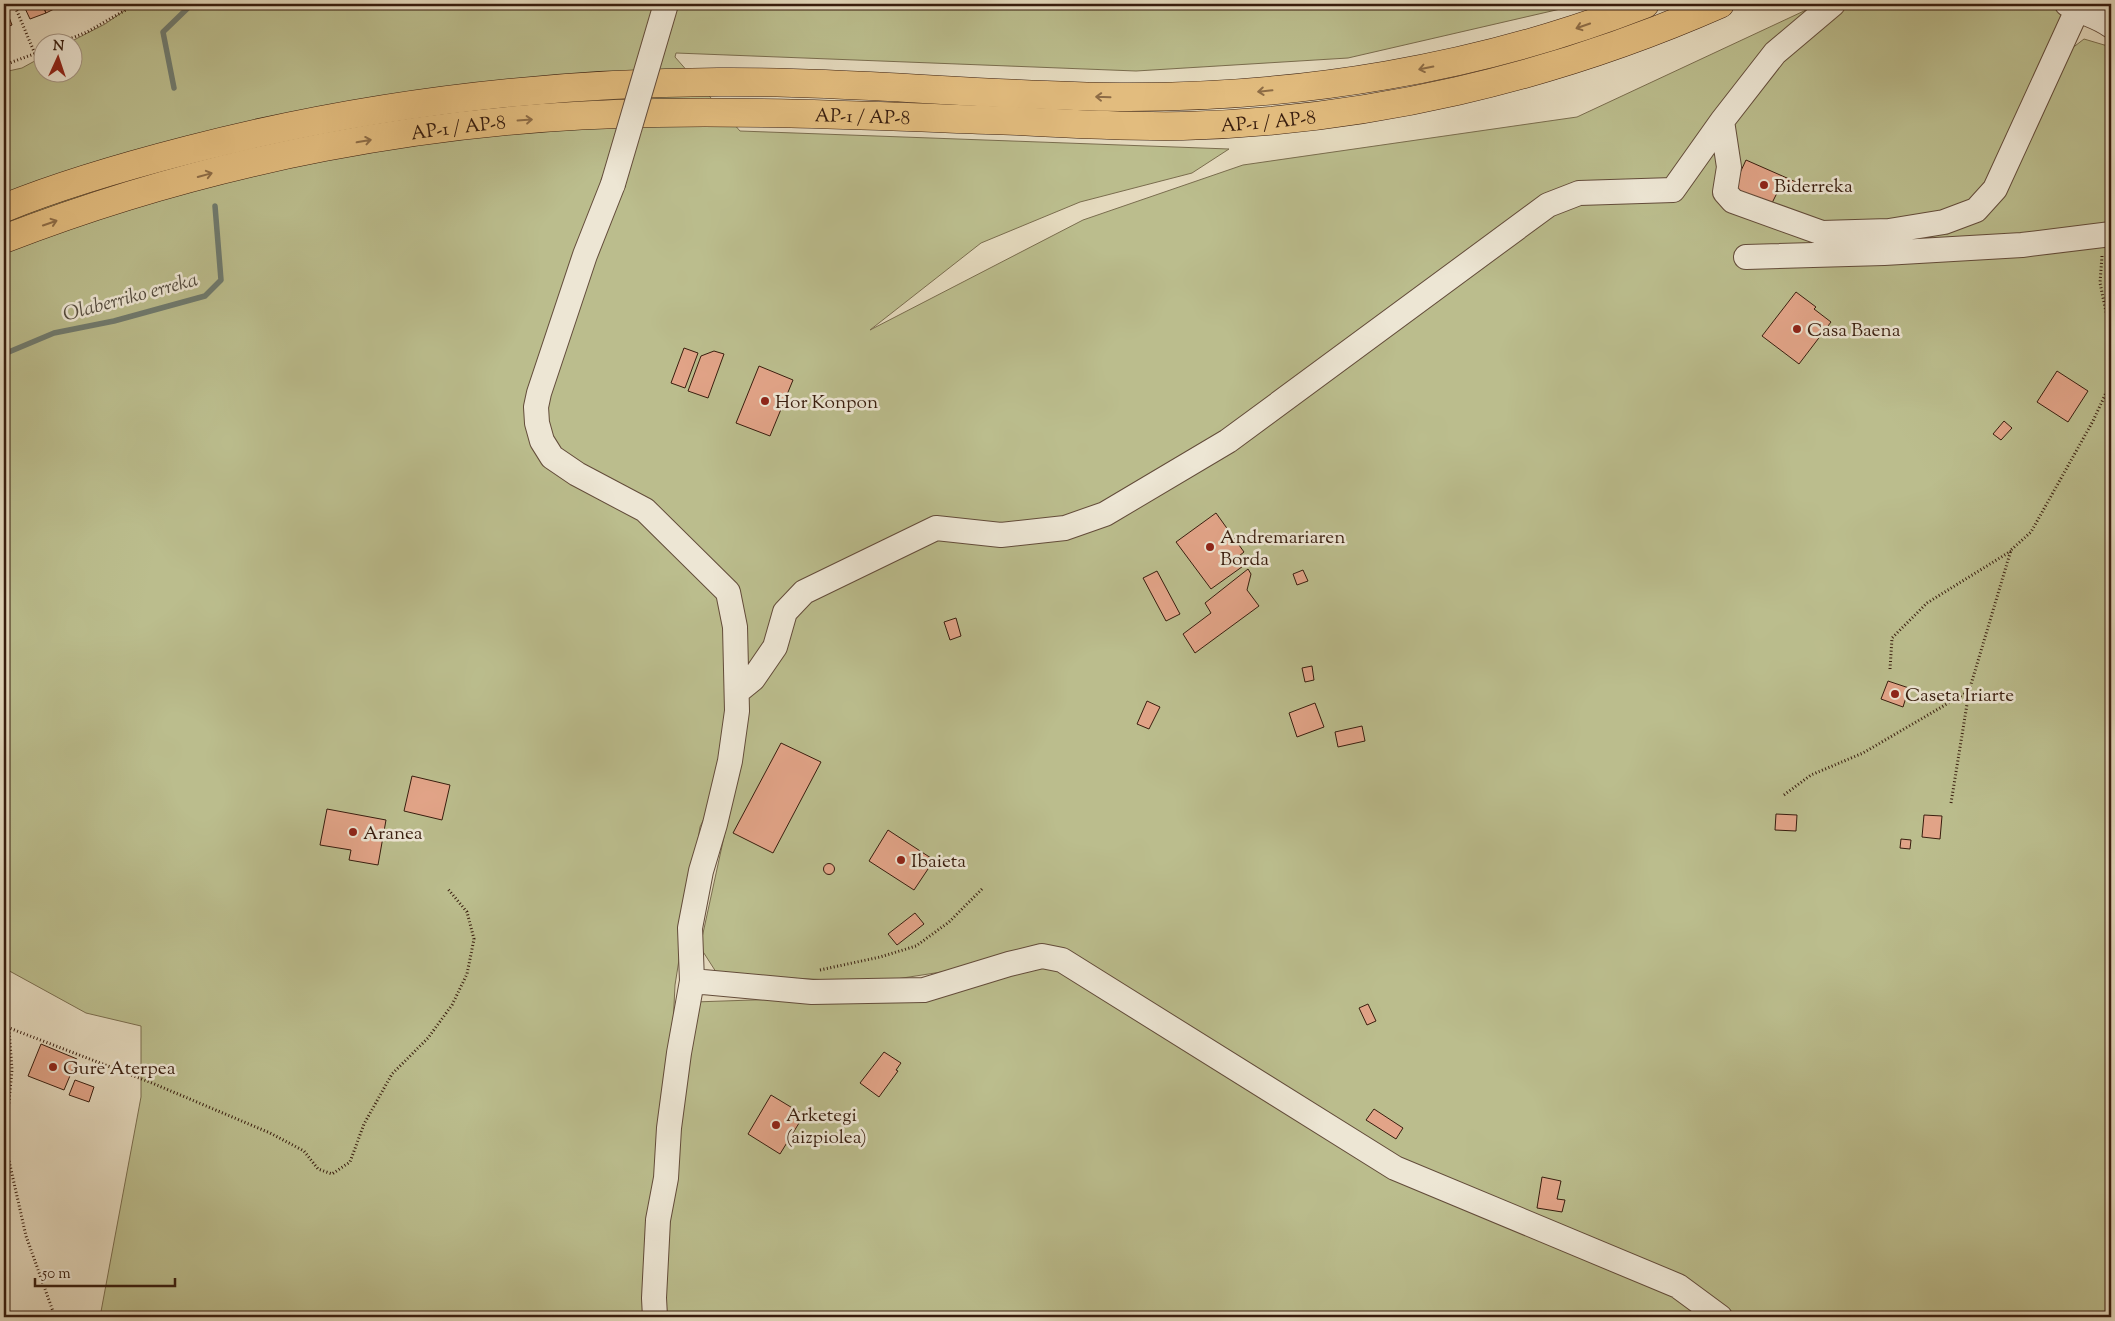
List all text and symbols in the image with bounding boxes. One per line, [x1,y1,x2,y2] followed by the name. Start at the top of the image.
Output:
[1575,22,1591,31] one-way arrow
[32,32,82,82] north arrow
[52,37,65,57] text: N
[1418,63,1434,73] one-way arrow
[1257,86,1273,96] one-way arrow
[1095,92,1111,101] one-way arrow
[814,103,911,133] street label: AP-1 / AP-8
[1220,105,1317,140] street label: AP-1 / AP-8
[409,110,507,148] street label: AP-1 / AP-8
[517,116,533,125] one-way arrow
[355,135,371,145] one-way arrow
[196,170,212,180] one-way arrow
[1774,174,1853,201] place label: Biderreka
[1758,179,1770,191] marker: Biderreka
[41,218,57,227] one-way arrow
[60,266,201,330] water label: Olaberriko erreka
[1807,318,1901,345] place label: Casa Baena
[1791,323,1803,335] marker: Casa Baena
[775,390,878,417] place label: Hor Konpon
[759,395,771,407] marker: Hor Konpon
[1220,525,1345,574] place label: Andremariaren Borda
[1204,541,1216,553] marker: Andremariaren Borda
[1905,683,2014,710] place label: Caseta Iriarte
[1889,688,1901,700] marker: Caseta Iriarte
[363,821,423,848] place label: Aranea
[347,826,359,838] marker: Aranea
[911,849,966,876] place label: Ibaieta
[895,854,907,866] marker: Ibaieta
[63,1056,176,1083] place label: Gure Aterpea
[47,1061,59,1073] marker: Gure Aterpea
[786,1103,867,1152] place label: Arketegi (aizpiolea)
[770,1119,782,1131] marker: Arketegi (aizpiolea)
[35,1256,175,1288] scale bar
[41,1264,71,1285] text: 50 m

